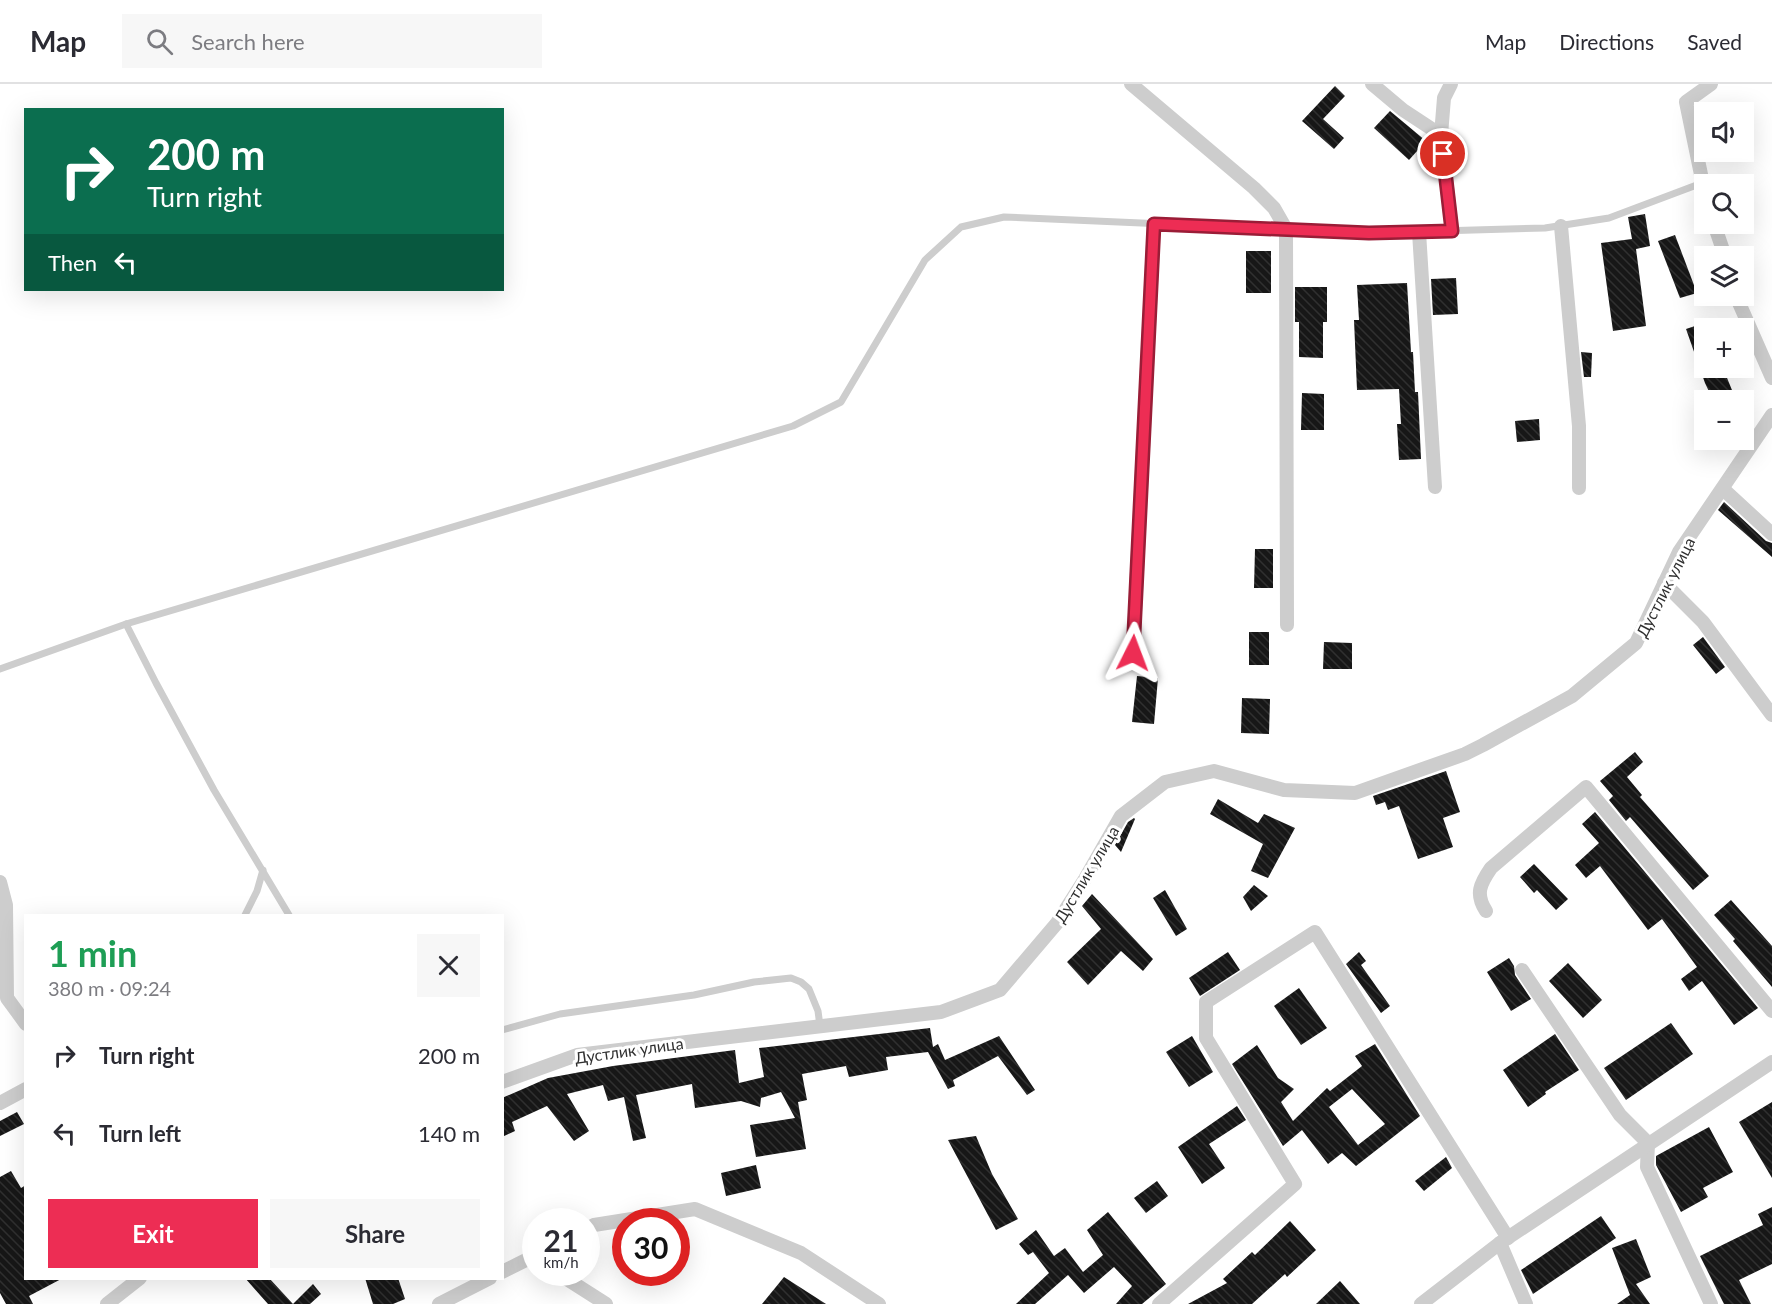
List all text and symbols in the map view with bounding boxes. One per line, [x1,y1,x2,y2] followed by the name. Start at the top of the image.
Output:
[122,14,542,68] search box
[30,24,86,58] text: Map
[143,25,176,58] icon: search
[191,28,305,55] text: Search here
[1485,29,1526,54] text: Map
[1559,29,1654,54] text: Directions
[1687,29,1742,54] text: Saved
[1694,102,1754,450] map controls
[1694,102,1754,162] button: sound
[1417,128,1468,179] pin
[147,129,265,179] text: 200 m
[48,132,126,210] icon: right
[1426,137,1459,170] icon: arrive
[1694,174,1754,234] button: search
[147,180,262,213] text: Turn right
[109,246,142,279] icon: left
[1694,246,1754,306] button: layers
[48,249,97,276] text: Then
[1694,318,1754,378] button: +
[1694,390,1754,450] button: −
[1632,534,1698,640] street label: Дустлик улица
[1101,621,1165,685] position arrow
[1050,822,1122,926] street label: Дустлик улица
[48,931,137,975] text: 1 min
[417,934,480,997] button: close
[48,976,171,1000] text: 380 m · 09:24
[573,1033,685,1067] street label: Дустлик улица
[48,1039,81,1072] icon: right
[99,1042,194,1069] text: Turn right
[418,1042,480,1069] text: 200 m
[48,1117,81,1150] icon: left
[99,1120,181,1147] text: Turn left
[418,1120,480,1147] text: 140 m
[48,1199,258,1268] button: Exit
[270,1199,480,1268] button: Share
[612,1208,690,1286] speed limit sign: 30
[544,1222,578,1258] text: 21
[543,1253,579,1271] text: km/h

